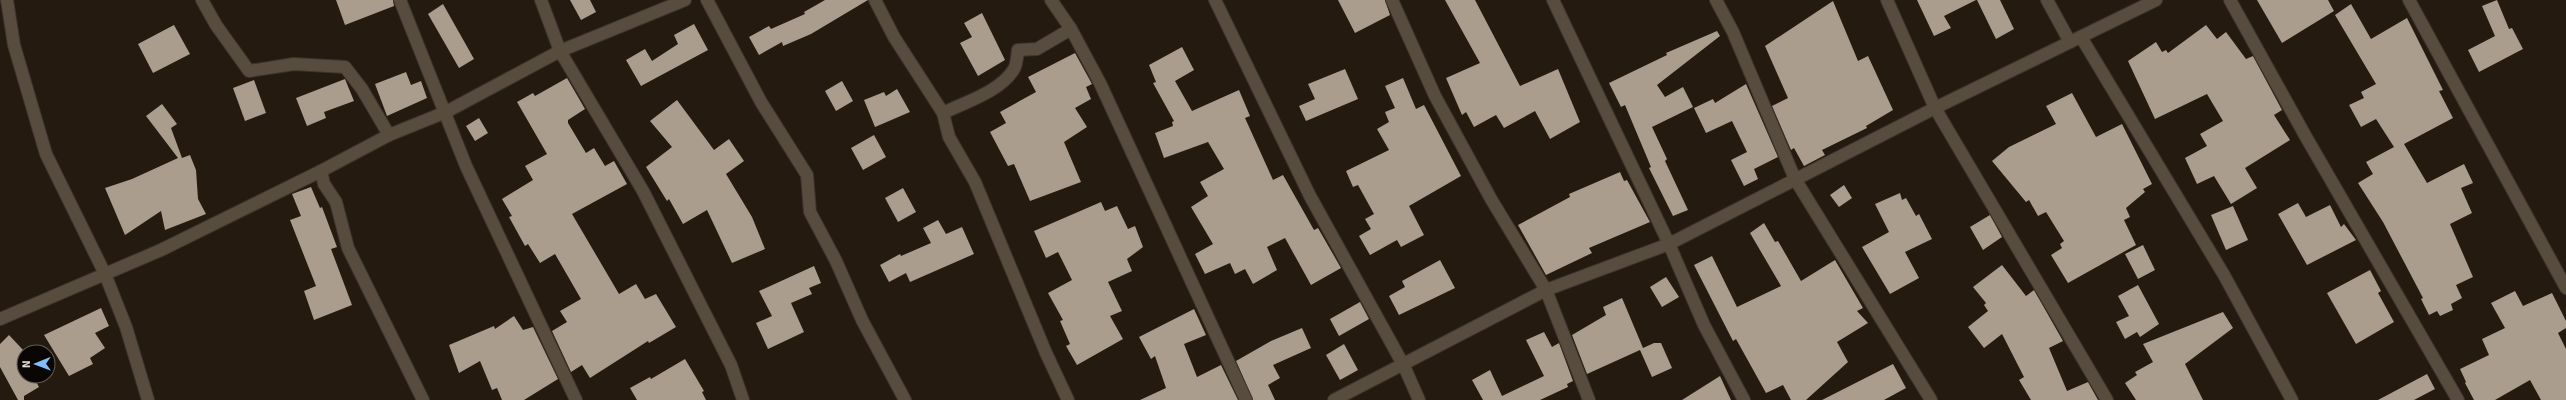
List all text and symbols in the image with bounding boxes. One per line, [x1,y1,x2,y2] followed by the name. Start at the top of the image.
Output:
[16,344,56,384] north arrow
[20,360,33,368] text: N

